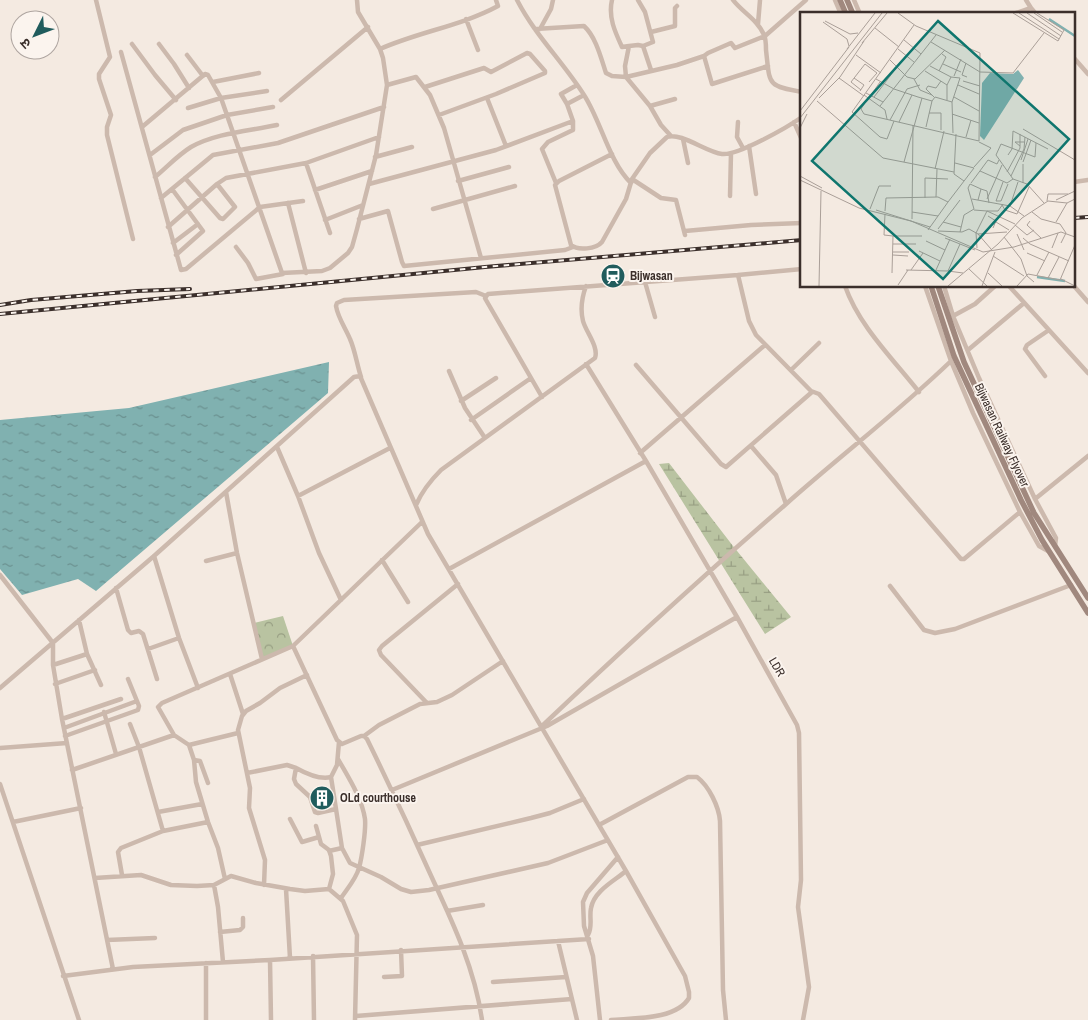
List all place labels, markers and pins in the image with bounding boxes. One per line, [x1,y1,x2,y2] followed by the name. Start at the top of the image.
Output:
[600,263,626,289] station icon: Bijwasan
[630,268,673,284] place label: Bijwasan
[309,785,335,811] building icon: OLd courthouse
[340,790,417,806] place label: OLd courthouse

